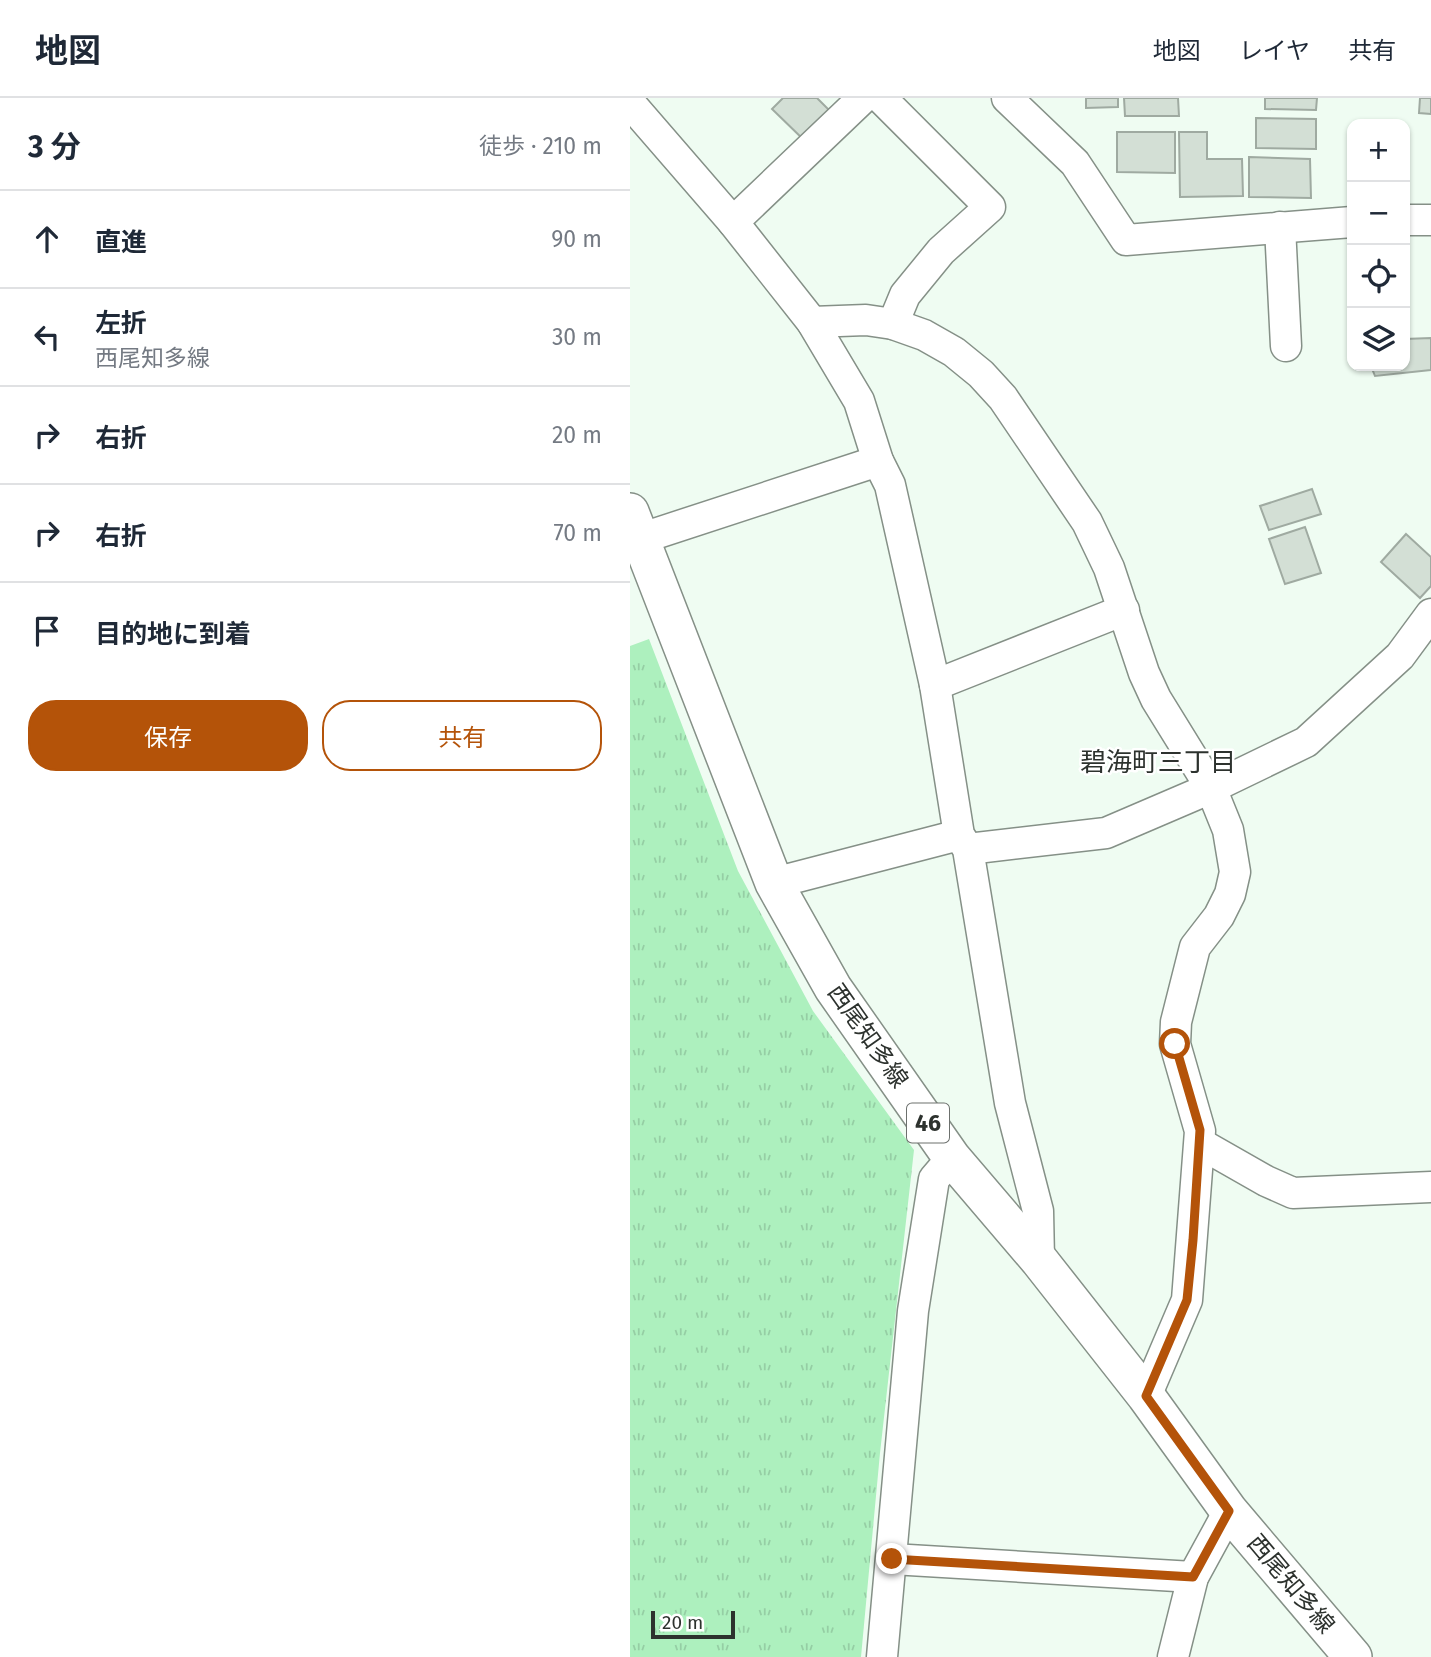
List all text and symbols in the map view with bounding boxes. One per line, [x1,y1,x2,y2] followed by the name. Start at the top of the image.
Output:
[35,31,101,71] text: 地図
[1153,37,1201,65] text: 地図
[1239,37,1310,65] text: レイヤ
[1348,37,1396,65] text: 共有
[1347,119,1410,371] map controls
[1347,119,1410,182] button: +
[28,129,81,165] text: 3 分
[479,132,602,160] text: 徒歩 · 210 m
[1347,182,1410,245] button: −
[28,220,66,258] icon: ahead
[551,225,602,253] text: 90 m
[95,227,147,258] text: 直進
[1347,245,1410,308] button: locate
[95,308,147,339] text: 左折
[1347,308,1410,371] button: layers
[28,318,66,356] icon: left
[552,323,602,351] text: 30 m
[95,344,210,372] text: 西尾知多線
[28,416,66,454] icon: right
[552,421,602,449] text: 20 m
[95,423,147,454] text: 右折
[28,514,66,552] icon: right
[553,519,602,547] text: 70 m
[95,521,147,552] text: 右折
[28,612,66,650] icon: arrive
[95,619,251,650] text: 目的地に到着
[28,700,308,771] button: 保存
[322,700,602,771] button: 共有
[1080,747,1236,778] district label: 碧海町三丁目
[822,979,914,1093] street label: 西尾知多線
[1159,1028,1190,1059] route start
[907,1104,949,1142] road number: 46
[1242,1529,1340,1639] street label: 西尾知多線
[876,1543,907,1574] route end
[651,1608,735,1640] scale bar
[662,1611,703,1634] text: 20 m

